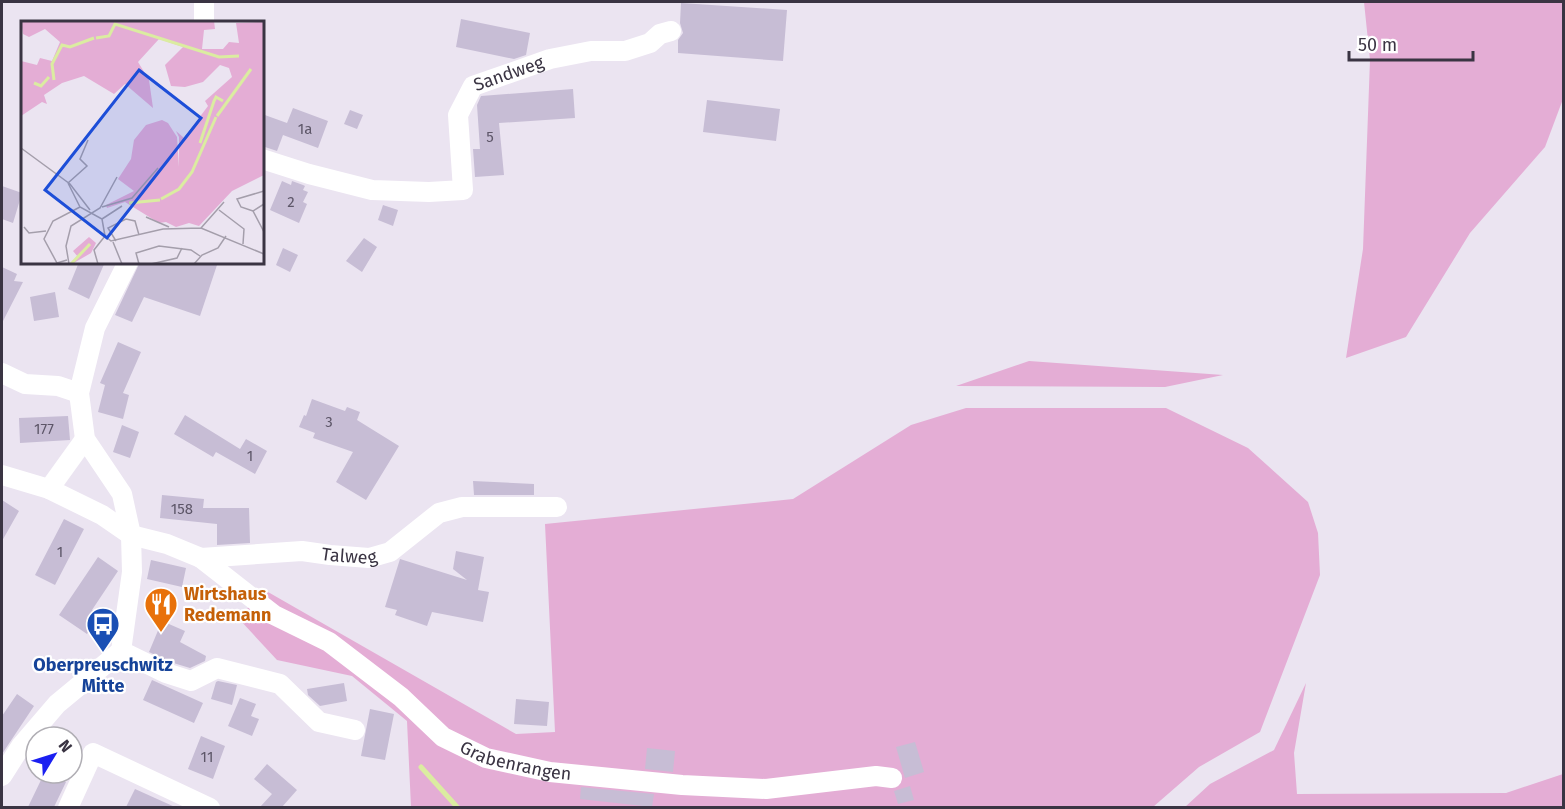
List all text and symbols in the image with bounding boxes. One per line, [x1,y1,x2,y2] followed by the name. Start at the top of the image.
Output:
[21,21,264,264] inset map
[1349,24,1474,62] scale bar
[1358,34,1397,56] text: 50 m
[471,51,547,96] street label: Sandweg
[298,120,312,138] house number: 1a
[486,128,494,146] house number: 5
[287,193,295,211] house number: 2
[325,413,333,431] house number: 3
[34,420,54,438] house number: 177
[247,447,253,465] house number: 1
[171,500,193,518] house number: 158
[57,543,63,561] house number: 1
[320,543,380,569] street label: Talweg
[184,583,271,626] place label: Wirtshaus Redemann
[143,586,179,633] restaurant icon: Wirtshaus Redemann
[85,606,121,653] bus stop icon: Oberpreuschwitz Mitte
[33,654,173,697] place label: Oberpreuschwitz Mitte
[24,725,84,785] north arrow
[55,736,76,756] text: N
[456,736,572,785] street label: Grabenrangen
[201,748,213,766] house number: 11

